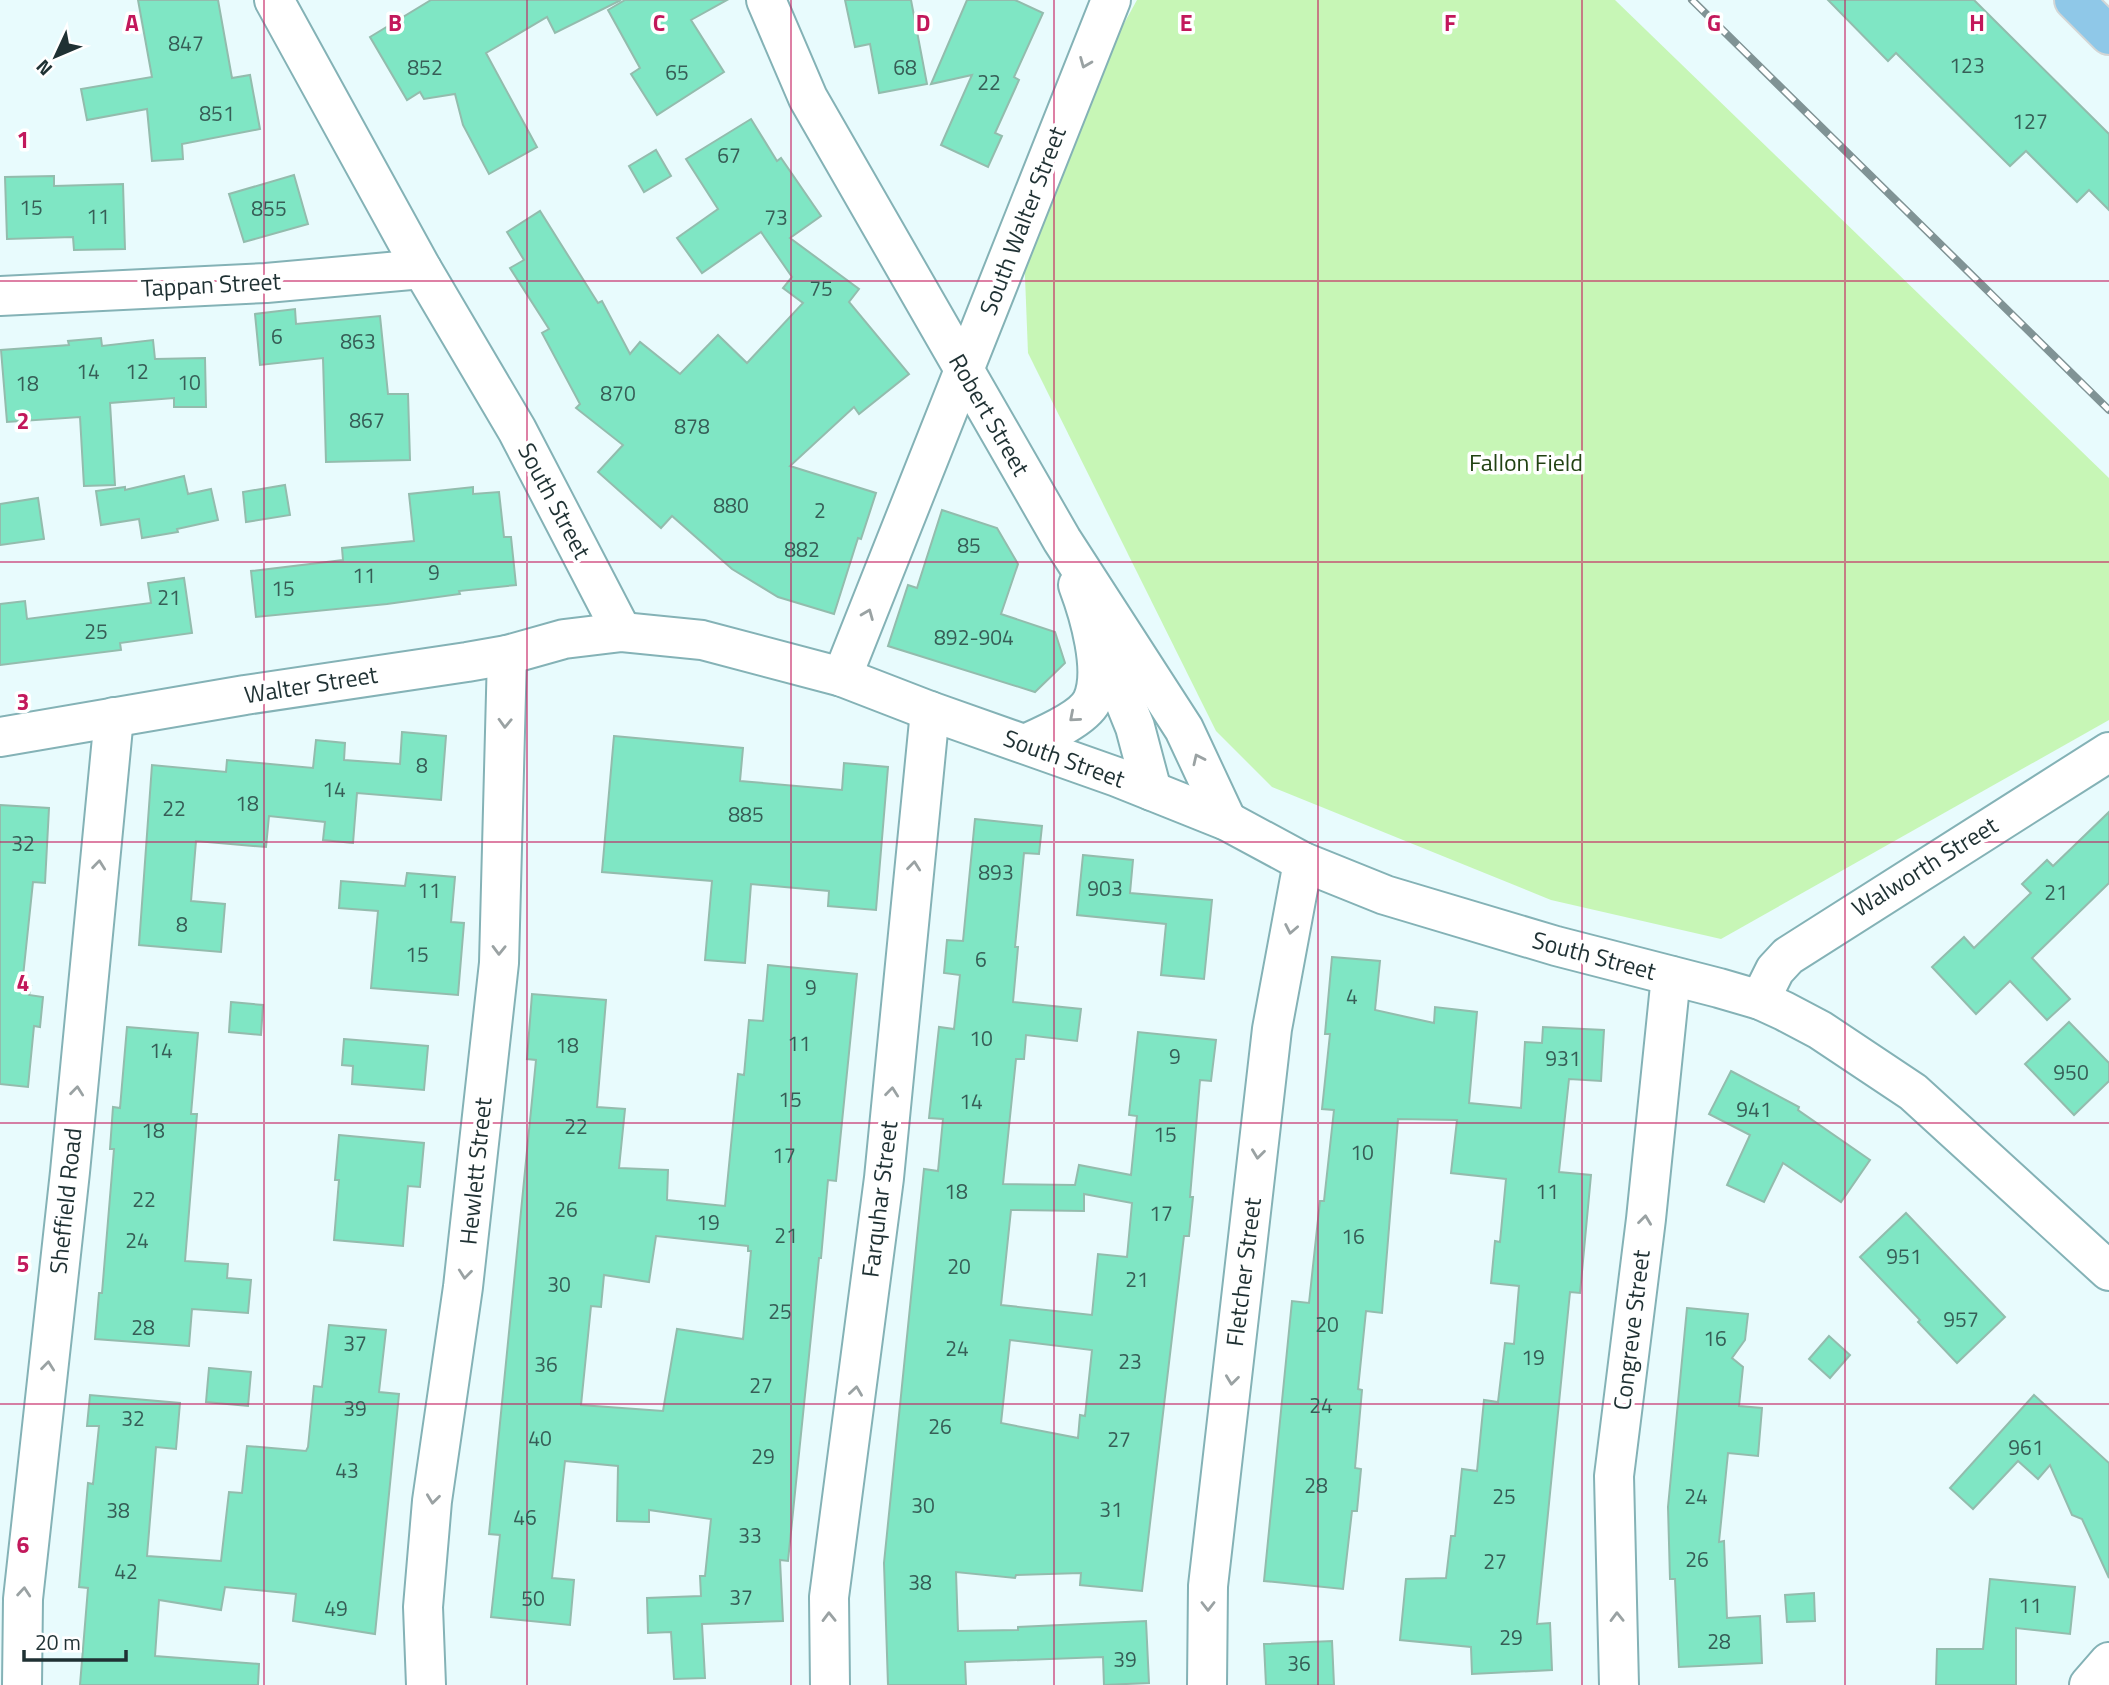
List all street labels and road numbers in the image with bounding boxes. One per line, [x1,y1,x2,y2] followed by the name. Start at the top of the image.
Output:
[970,121,1075,320] street label: South Walter Street
[140,262,282,306] street label: Tappan Street
[940,347,1040,483] street label: Robert Street
[509,436,601,566] street label: South Street
[242,656,381,712] street label: Walter Street
[999,719,1131,797] street label: South Street
[1845,807,2005,925] street label: Walworth Street
[1528,921,1661,989] street label: South Street
[449,1095,501,1246] street label: Hewlett Street
[852,1118,907,1279] street label: Farquhar Street
[39,1126,91,1276] street label: Sheffield Road
[1216,1195,1270,1348] street label: Fletcher Street
[1603,1247,1659,1412] street label: Congreve Street

